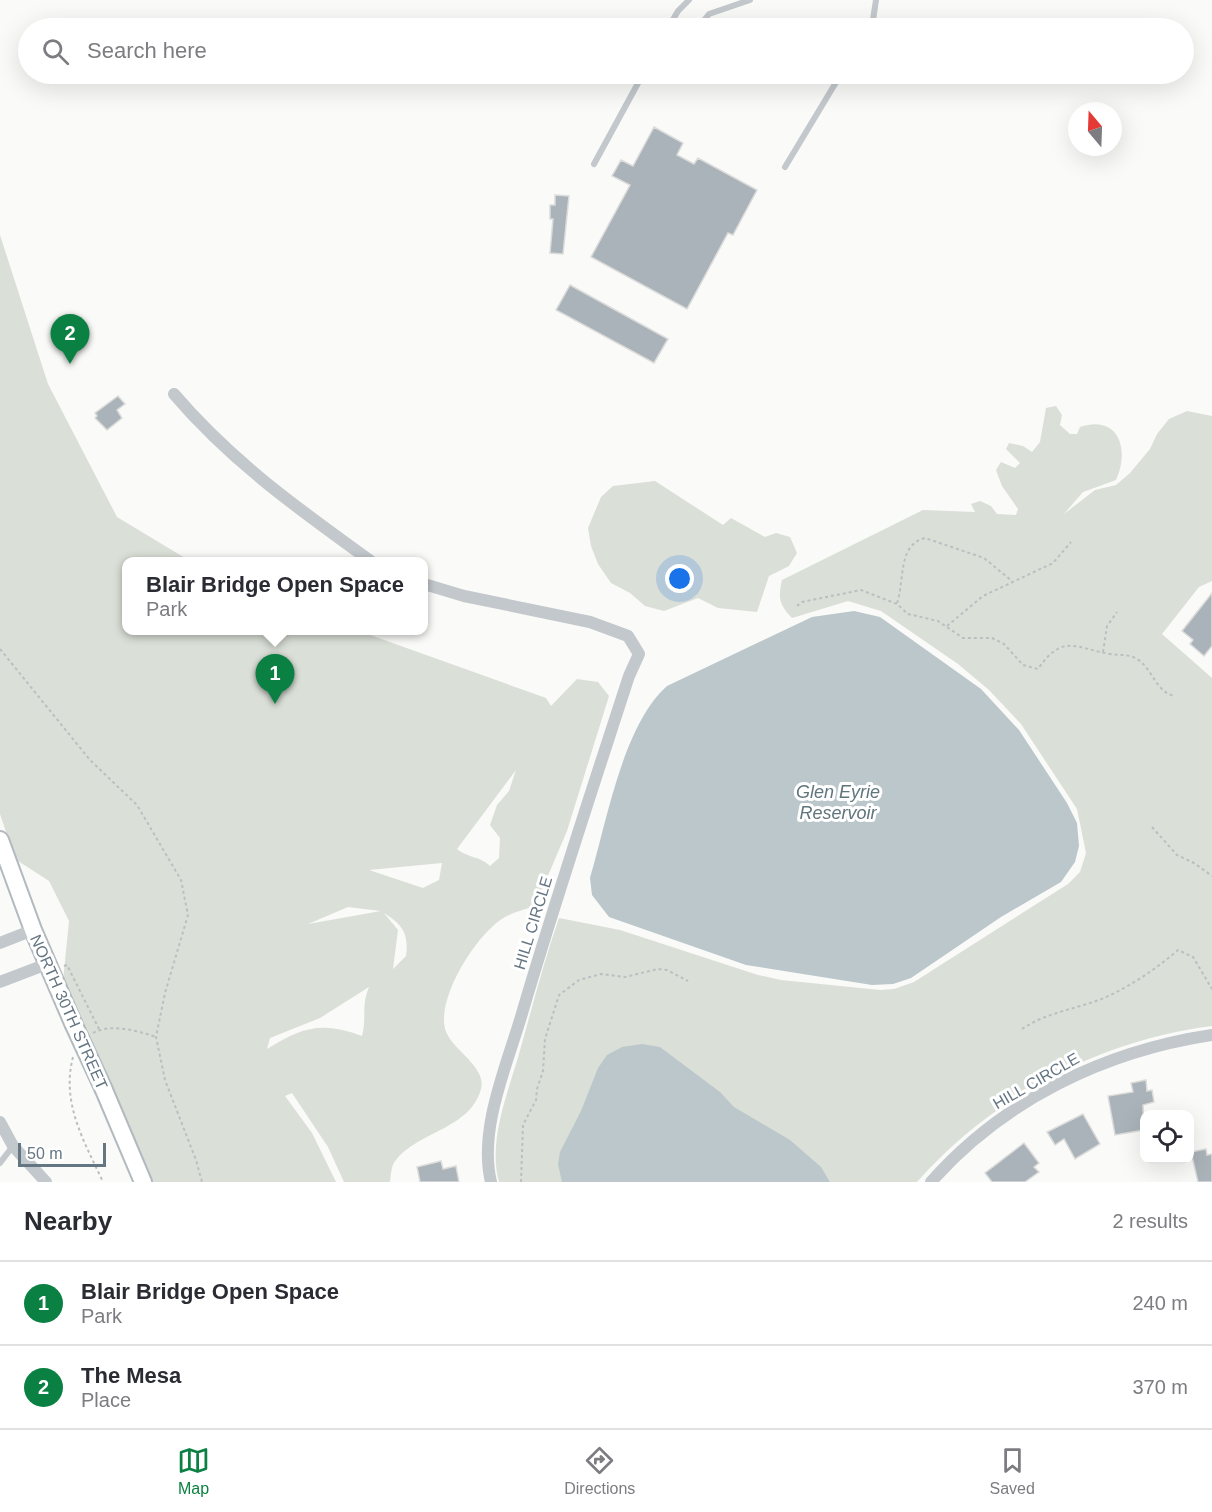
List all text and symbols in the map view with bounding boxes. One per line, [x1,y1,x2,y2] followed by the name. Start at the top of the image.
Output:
[18,18,1194,84] search box
[39,35,72,68] icon: search
[87,38,207,63] text: Search here
[1068,102,1122,156] north arrow
[50,314,90,364] pin: 2
[122,557,428,635] popup
[665,564,694,593] your location
[146,572,404,597] text: Blair Bridge Open Space
[146,598,187,620] text: Park
[256,654,294,704] pin: 1
[796,782,880,823] water label: Glen Eyrie Reservoir
[511,874,555,972] street label: HILL CIRCLE
[27,932,111,1092] street label: NORTH 30TH STREET
[990,1050,1082,1112] street label: HILL CIRCLE
[1140,1110,1194,1164] map controls
[1140,1110,1194,1164] button: locate
[18,1140,106,1168] scale bar
[27,1145,63,1162] text: 50 m
[24,1206,112,1236] text: Nearby
[1112,1210,1188,1232] text: 2 results
[81,1279,339,1304] text: Blair Bridge Open Space
[38,1292,49,1314] text: 1
[1132,1292,1188,1314] text: 240 m
[81,1305,122,1327] text: Park
[81,1363,181,1388] text: The Mesa
[38,1376,49,1398] text: 2
[1132,1376,1188,1398] text: 370 m
[81,1389,131,1411] text: Place
[177,1444,210,1498] tab: Map
[564,1444,635,1498] tab: Directions
[990,1444,1035,1498] tab: Saved

